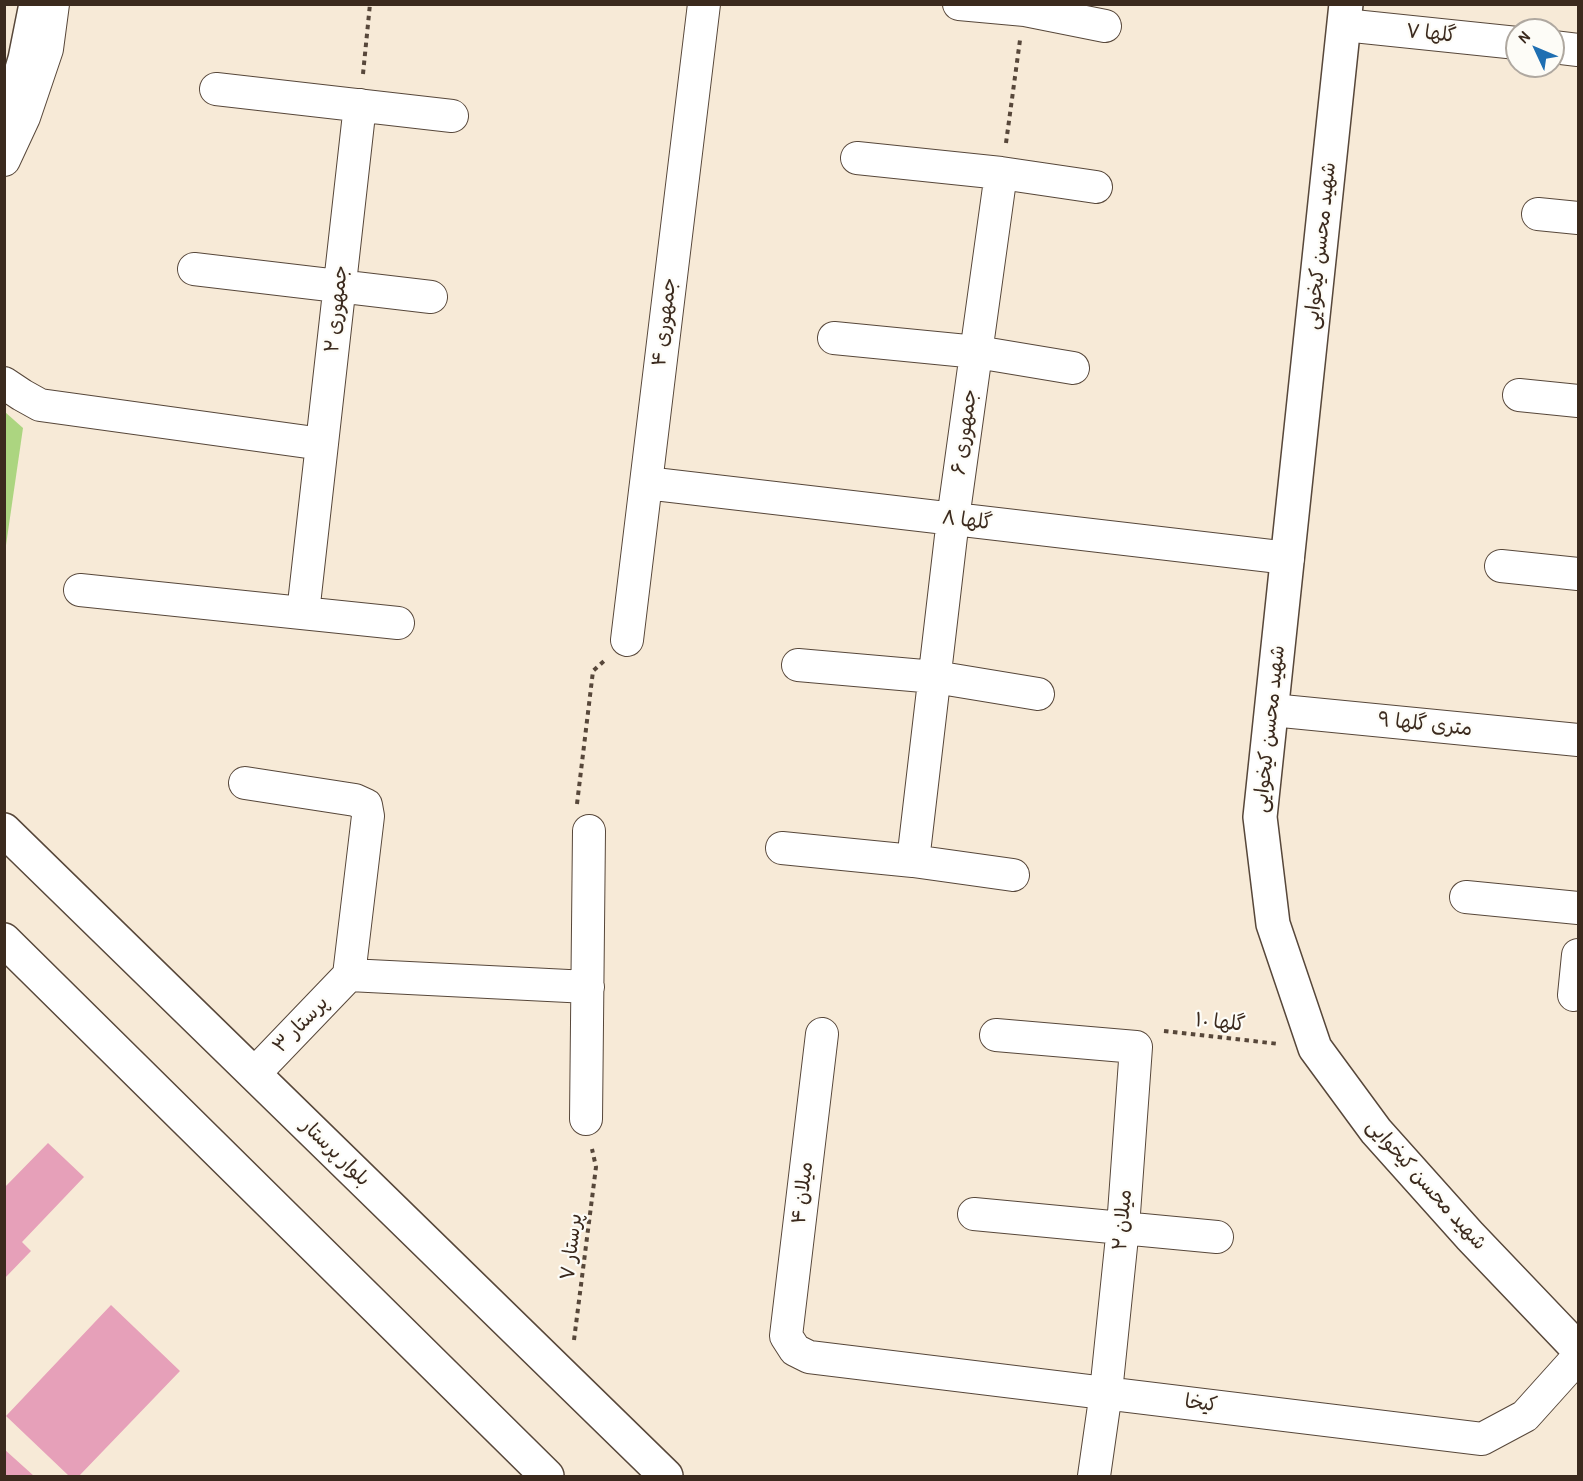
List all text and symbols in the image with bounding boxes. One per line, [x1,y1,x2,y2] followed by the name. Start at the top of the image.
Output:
[1505,18,1565,78] north arrow
[1405,19,1457,49] street label: گلها ۷
[1513,26,1534,48] text: N
[1300,161,1342,331] street label: شهید محسن کیخوایی
[320,264,354,354] street label: جمهوری ۲
[648,276,682,368] street label: جمهوری ۴
[947,387,983,477] street label: جمهوری ۶
[940,506,994,536] street label: گلها ۸
[1249,644,1291,814] street label: شهید محسن کیخوایی
[1377,708,1473,742] street label: ۹ متری گلها
[268,992,334,1058] street label: پرستار ۳
[1194,1008,1246,1038] street label: گلها ۱۰
[295,1114,375,1192] street label: بلوار پرستار
[1361,1114,1491,1256] street label: شهید محسن کیخوایی
[787,1160,819,1226] street label: میلان ۴
[1108,1188,1138,1252] street label: میلان ۲
[556,1212,588,1282] street label: پرستار ۷
[1183,1390,1219,1418] street label: کیخا

